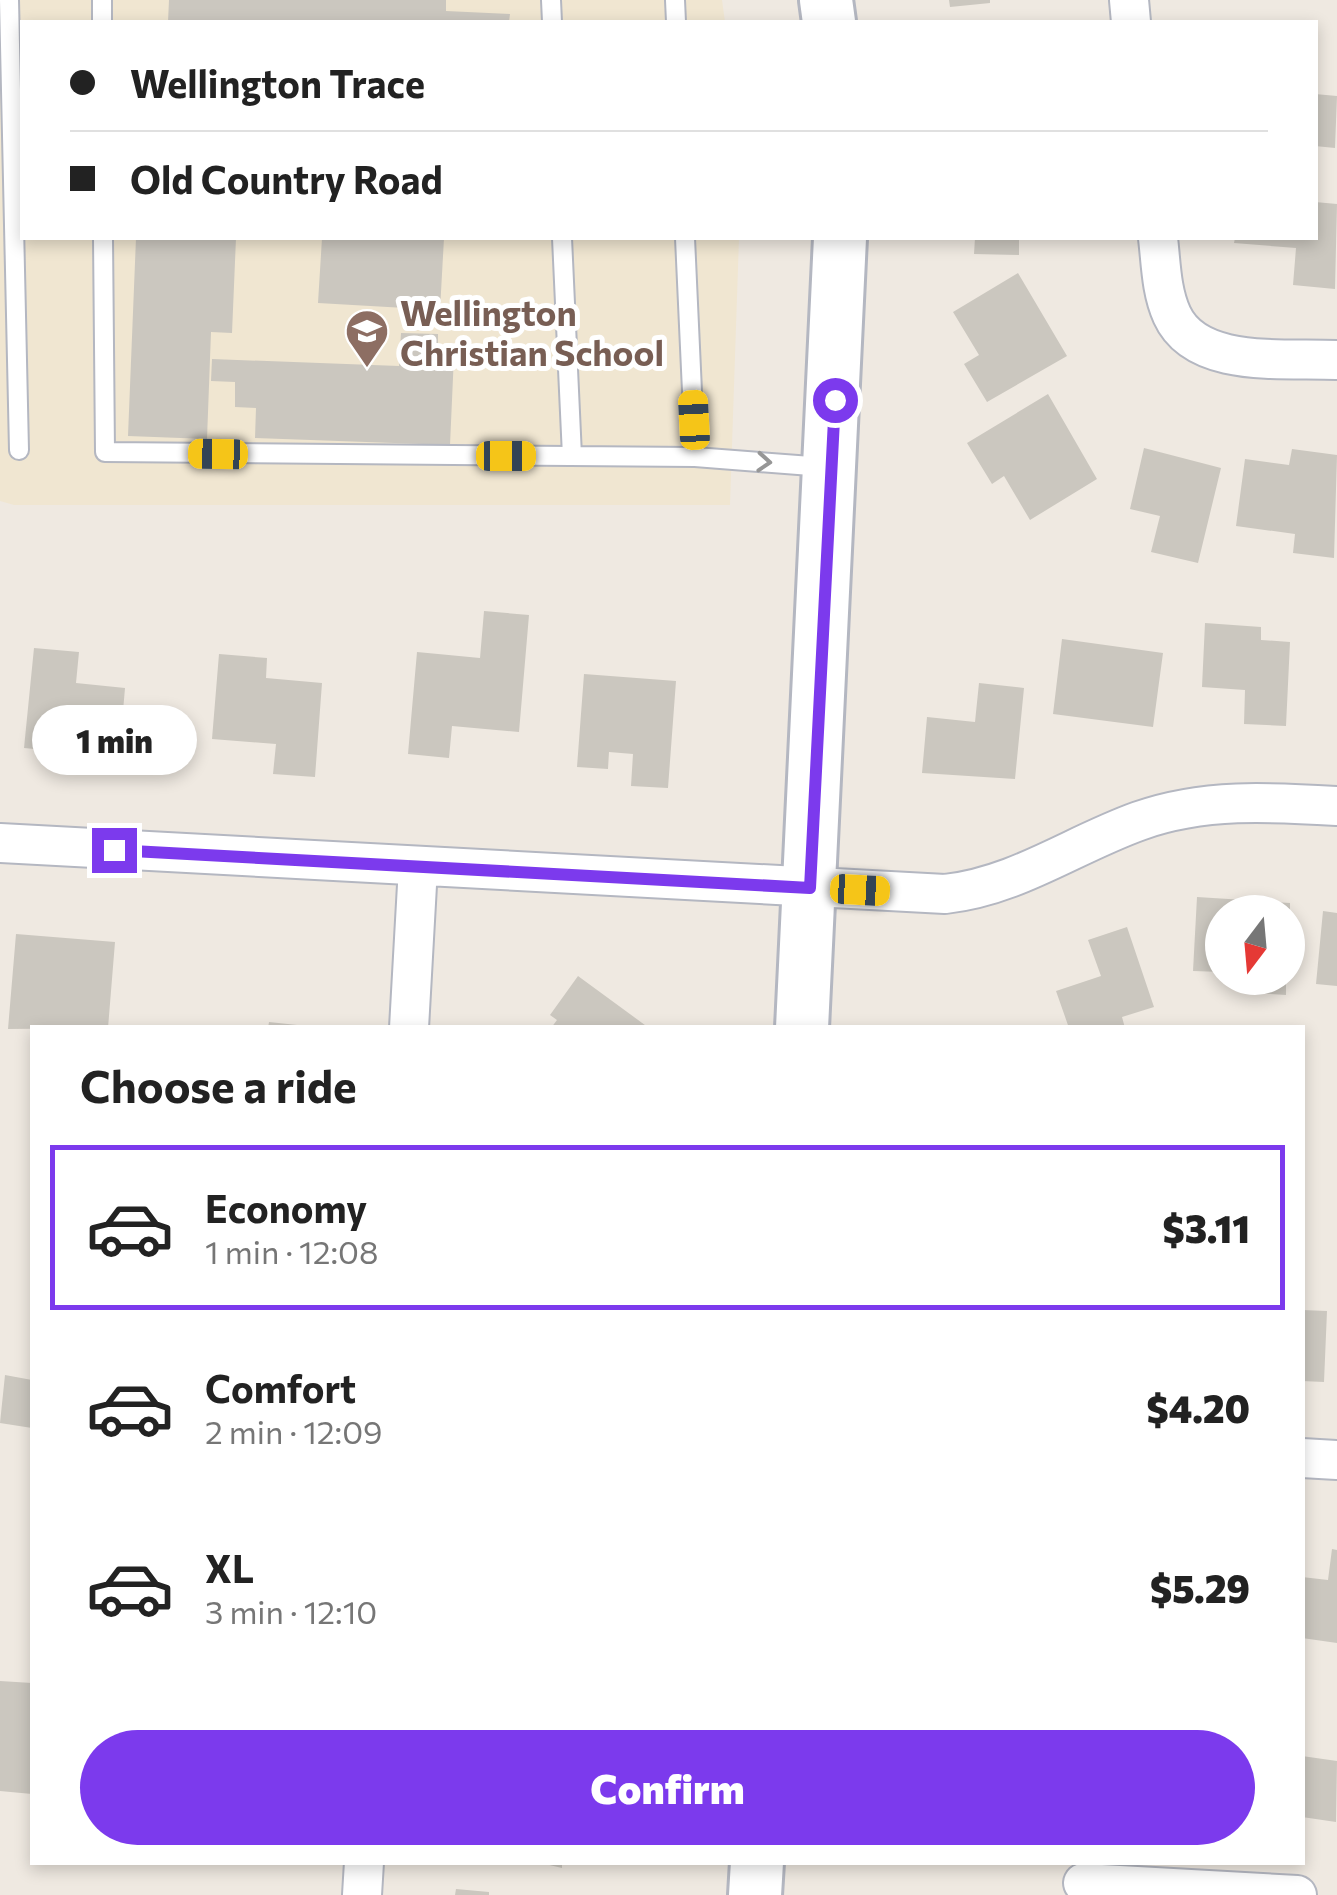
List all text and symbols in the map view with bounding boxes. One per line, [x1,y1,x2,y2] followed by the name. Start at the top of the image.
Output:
[130,59,425,106] text: Wellington Trace
[130,155,443,202] text: Old Country Road
[400,290,664,373] place label: Wellington Christian School
[344,308,390,369] school or university icon: Wellington Christian School
[813,378,858,423] route start
[677,389,711,451] car
[188,438,248,470] car
[476,441,536,471] car
[756,451,772,473] one-way arrow
[32,705,196,775] callout: 1 min
[76,720,153,760] text: 1 min
[92,828,137,873] route end
[829,873,891,907] car
[1205,895,1305,995] north arrow
[1205,895,1305,995] map controls
[80,1057,357,1112] text: Choose a ride
[85,1183,175,1273] icon: car
[205,1184,367,1231] text: Economy
[1163,1204,1250,1251] text: $3.11
[205,1231,378,1271] text: 1 min · 12:08
[85,1363,175,1453] icon: car
[205,1364,356,1411] text: Comfort
[1147,1384,1250,1431] text: $4.20
[205,1411,382,1451] text: 2 min · 12:09
[85,1543,175,1633] icon: car
[205,1544,254,1591] text: XL
[1150,1564,1250,1611] text: $5.29
[205,1591,377,1631] text: 3 min · 12:10
[80,1730,1255,1845] button: Confirm

